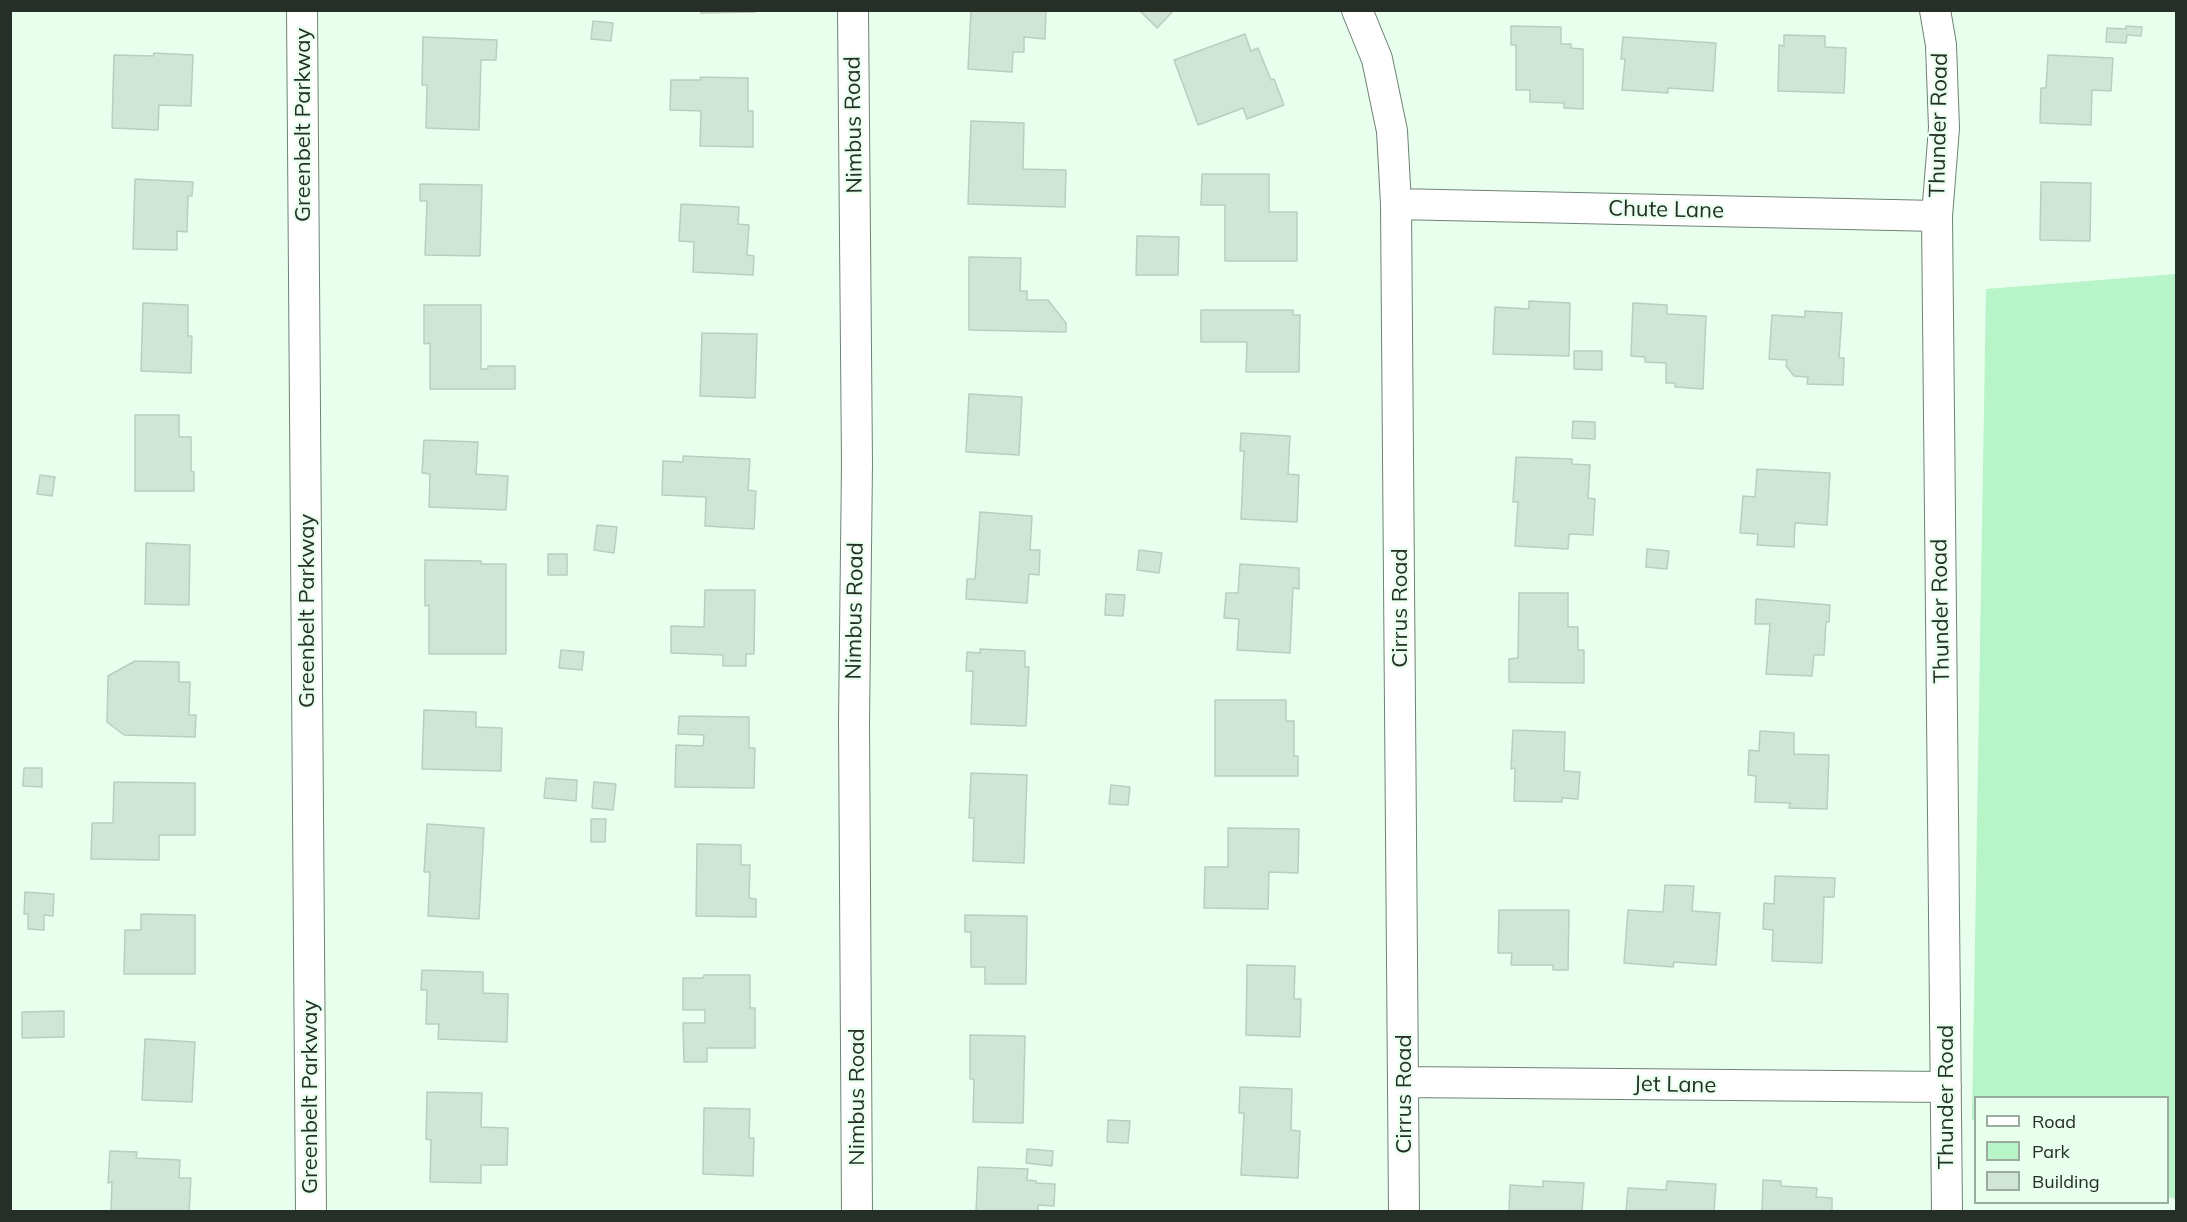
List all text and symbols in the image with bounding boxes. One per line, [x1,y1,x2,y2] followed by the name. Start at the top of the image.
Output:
[290,28,316,222] street label: Greenbelt Parkway
[1925,52,1953,198] street label: Thunder Road
[840,56,868,194] street label: Nimbus Road
[1608,196,1724,224] street label: Chute Lane
[294,514,320,708] street label: Greenbelt Parkway
[1927,538,1955,684] street label: Thunder Road
[841,542,869,680] street label: Nimbus Road
[1387,548,1413,668] street label: Cirrus Road
[297,1000,323,1194] street label: Greenbelt Parkway
[1933,1025,1959,1169] street label: Thunder Road
[844,1028,870,1166] street label: Nimbus Road
[1391,1034,1417,1154] street label: Cirrus Road
[1633,1071,1717,1099] street label: Jet Lane
[1974,1096,2169,1204] legend
[2032,1110,2076,1133] text: Road
[2032,1140,2070,1163] text: Park
[2032,1170,2100,1193] text: Building

